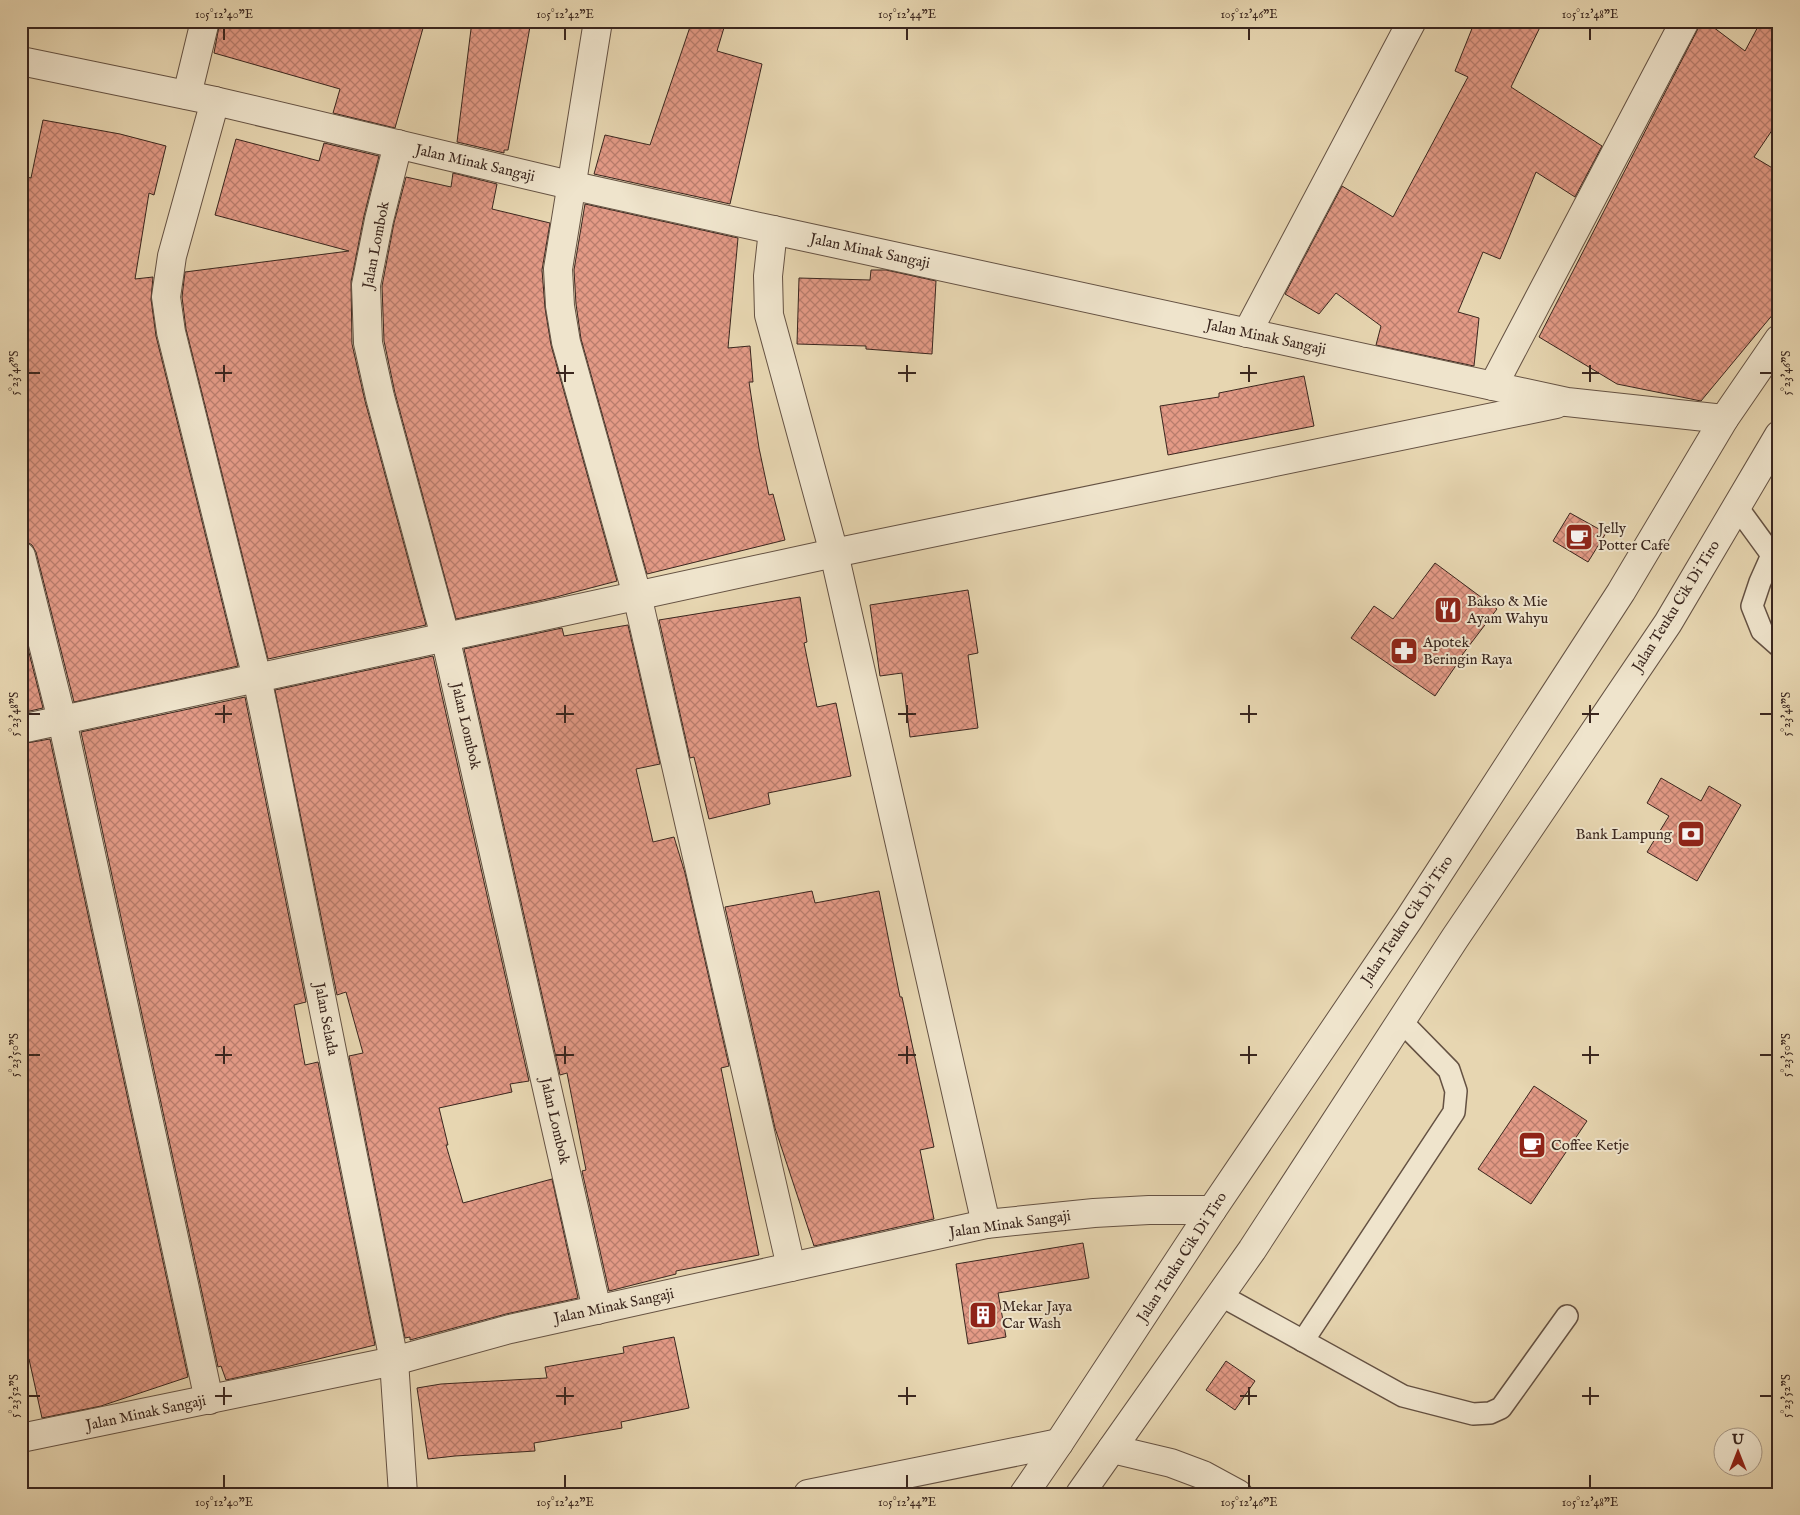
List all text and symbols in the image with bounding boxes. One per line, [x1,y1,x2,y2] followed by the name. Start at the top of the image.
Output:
[195,7,253,22] text: 105°12'40"E
[536,7,594,22] text: 105°12'42"E
[878,7,936,22] text: 105°12'44"E
[1220,7,1278,22] text: 105°12'46"E
[1562,7,1618,22] text: 105°12'48"E
[411,140,537,186] street label: Jalan Minak Sangaji
[358,199,394,292] street label: Jalan Lombok
[806,229,932,273] street label: Jalan Minak Sangaji
[1202,315,1328,359] street label: Jalan Minak Sangaji
[7,351,22,395] text: 5°23'46"S
[1779,351,1794,395] text: 5°23'46"S
[1596,519,1670,555] place label: Jelly Potter Cafe
[1564,522,1594,552] cafe icon: Jelly Potter Cafe
[1627,537,1724,677] street label: Jalan Teuku Cik Di Tiro
[1466,592,1548,628] place label: Bakso & Mie Ayam Wahyu
[1433,595,1463,625] restaurant icon: Bakso & Mie Ayam Wahyu
[1422,633,1513,669] place label: Apotek Beringin Raya
[1389,636,1419,666] pharmacy icon: Apotek Beringin Raya
[446,679,485,772] street label: Jalan Lombok
[7,692,22,736] text: 5°23'48"S
[1779,692,1794,736] text: 5°23'48"S
[1676,819,1706,849] bank icon: Bank Lampung
[1576,825,1673,844] place label: Bank Lampung
[1356,852,1457,990] street label: Jalan Teuku Cik Di Tiro
[309,979,342,1057] street label: Jalan Selada
[7,1033,22,1077] text: 5°23'50"S
[1779,1033,1794,1077] text: 5°23'50"S
[535,1074,574,1167] street label: Jalan Lombok
[1517,1130,1547,1160] cafe icon: Coffee Ketje
[1551,1136,1629,1155] place label: Coffee Ketje
[1132,1188,1231,1327] street label: Jalan Teuku Cik Di Tiro
[946,1206,1072,1242] street label: Jalan Minak Sangaji
[550,1284,676,1328] street label: Jalan Minak Sangaji
[1002,1297,1072,1333] place label: Mekar Jaya Car Wash
[968,1300,998,1330] building icon: Mekar Jaya Car Wash
[7,1374,22,1418] text: 5°23'52"S
[1779,1374,1794,1418] text: 5°23'52"S
[82,1391,208,1435] street label: Jalan Minak Sangaji
[1712,1428,1762,1478] north arrow
[1731,1431,1745,1449] text: U
[195,1495,253,1510] text: 105°12'40"E
[536,1495,594,1510] text: 105°12'42"E
[878,1495,936,1510] text: 105°12'44"E
[1220,1495,1278,1510] text: 105°12'46"E
[1562,1495,1618,1510] text: 105°12'48"E

